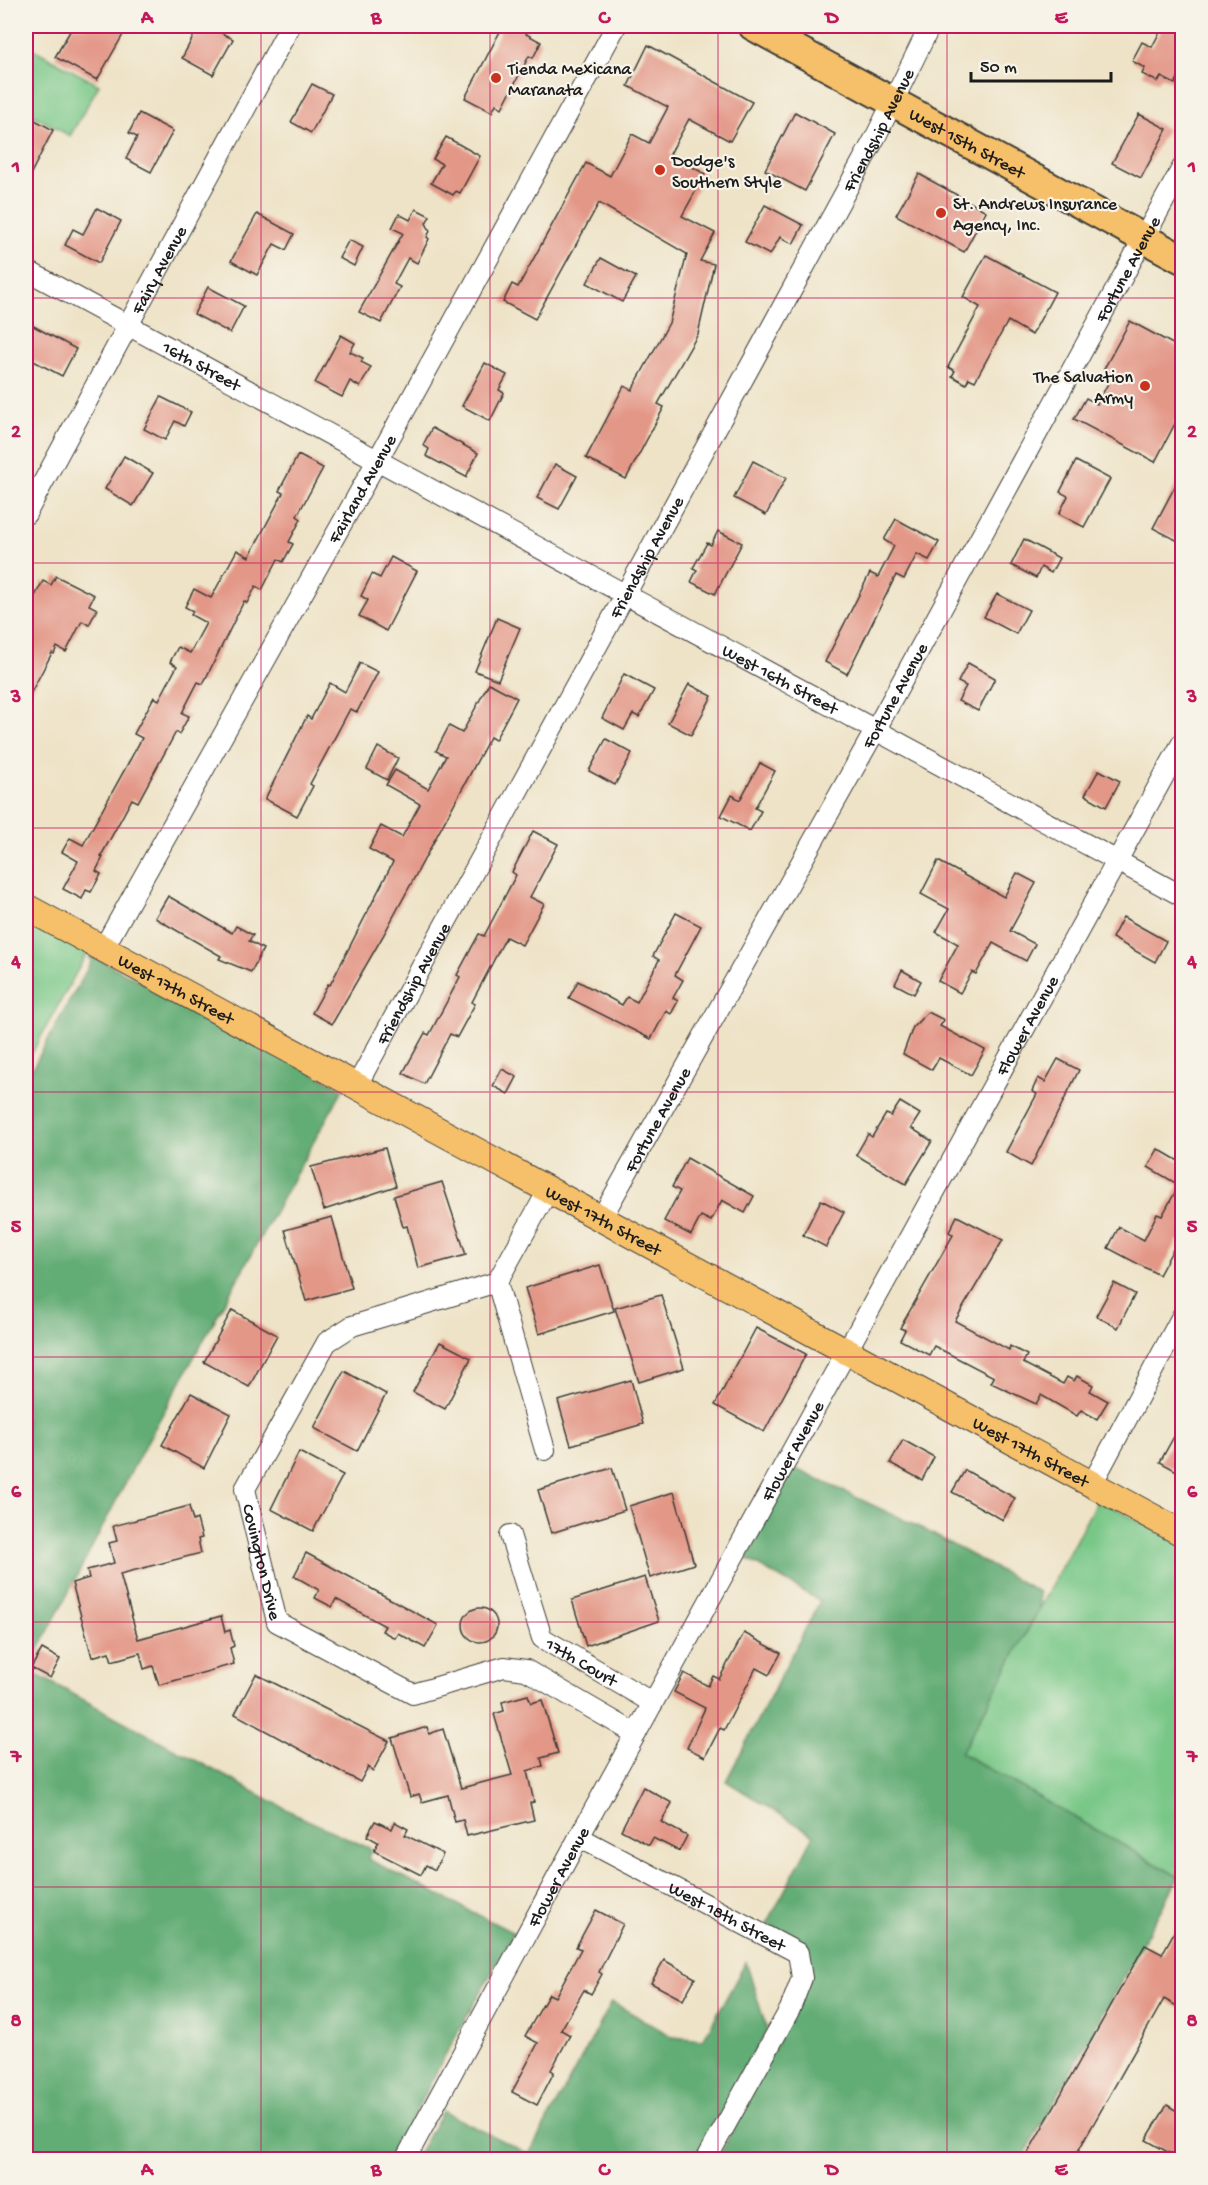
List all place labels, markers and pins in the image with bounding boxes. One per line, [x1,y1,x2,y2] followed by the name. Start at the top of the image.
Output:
[507,60,632,102] place label: Tienda Mexicana Maranata
[489,71,503,85] marker: Tienda Mexicana Maranata
[671,152,782,194] place label: Dodge's Southern Style
[653,163,667,177] marker: Dodge's Southern Style
[953,195,1118,237] place label: St. Andrews Insurance Agency, Inc.
[934,206,948,220] marker: St. Andrews Insurance Agency, Inc.
[1032,368,1133,410] place label: The Salvation Army
[1138,379,1152,393] marker: The Salvation Army

